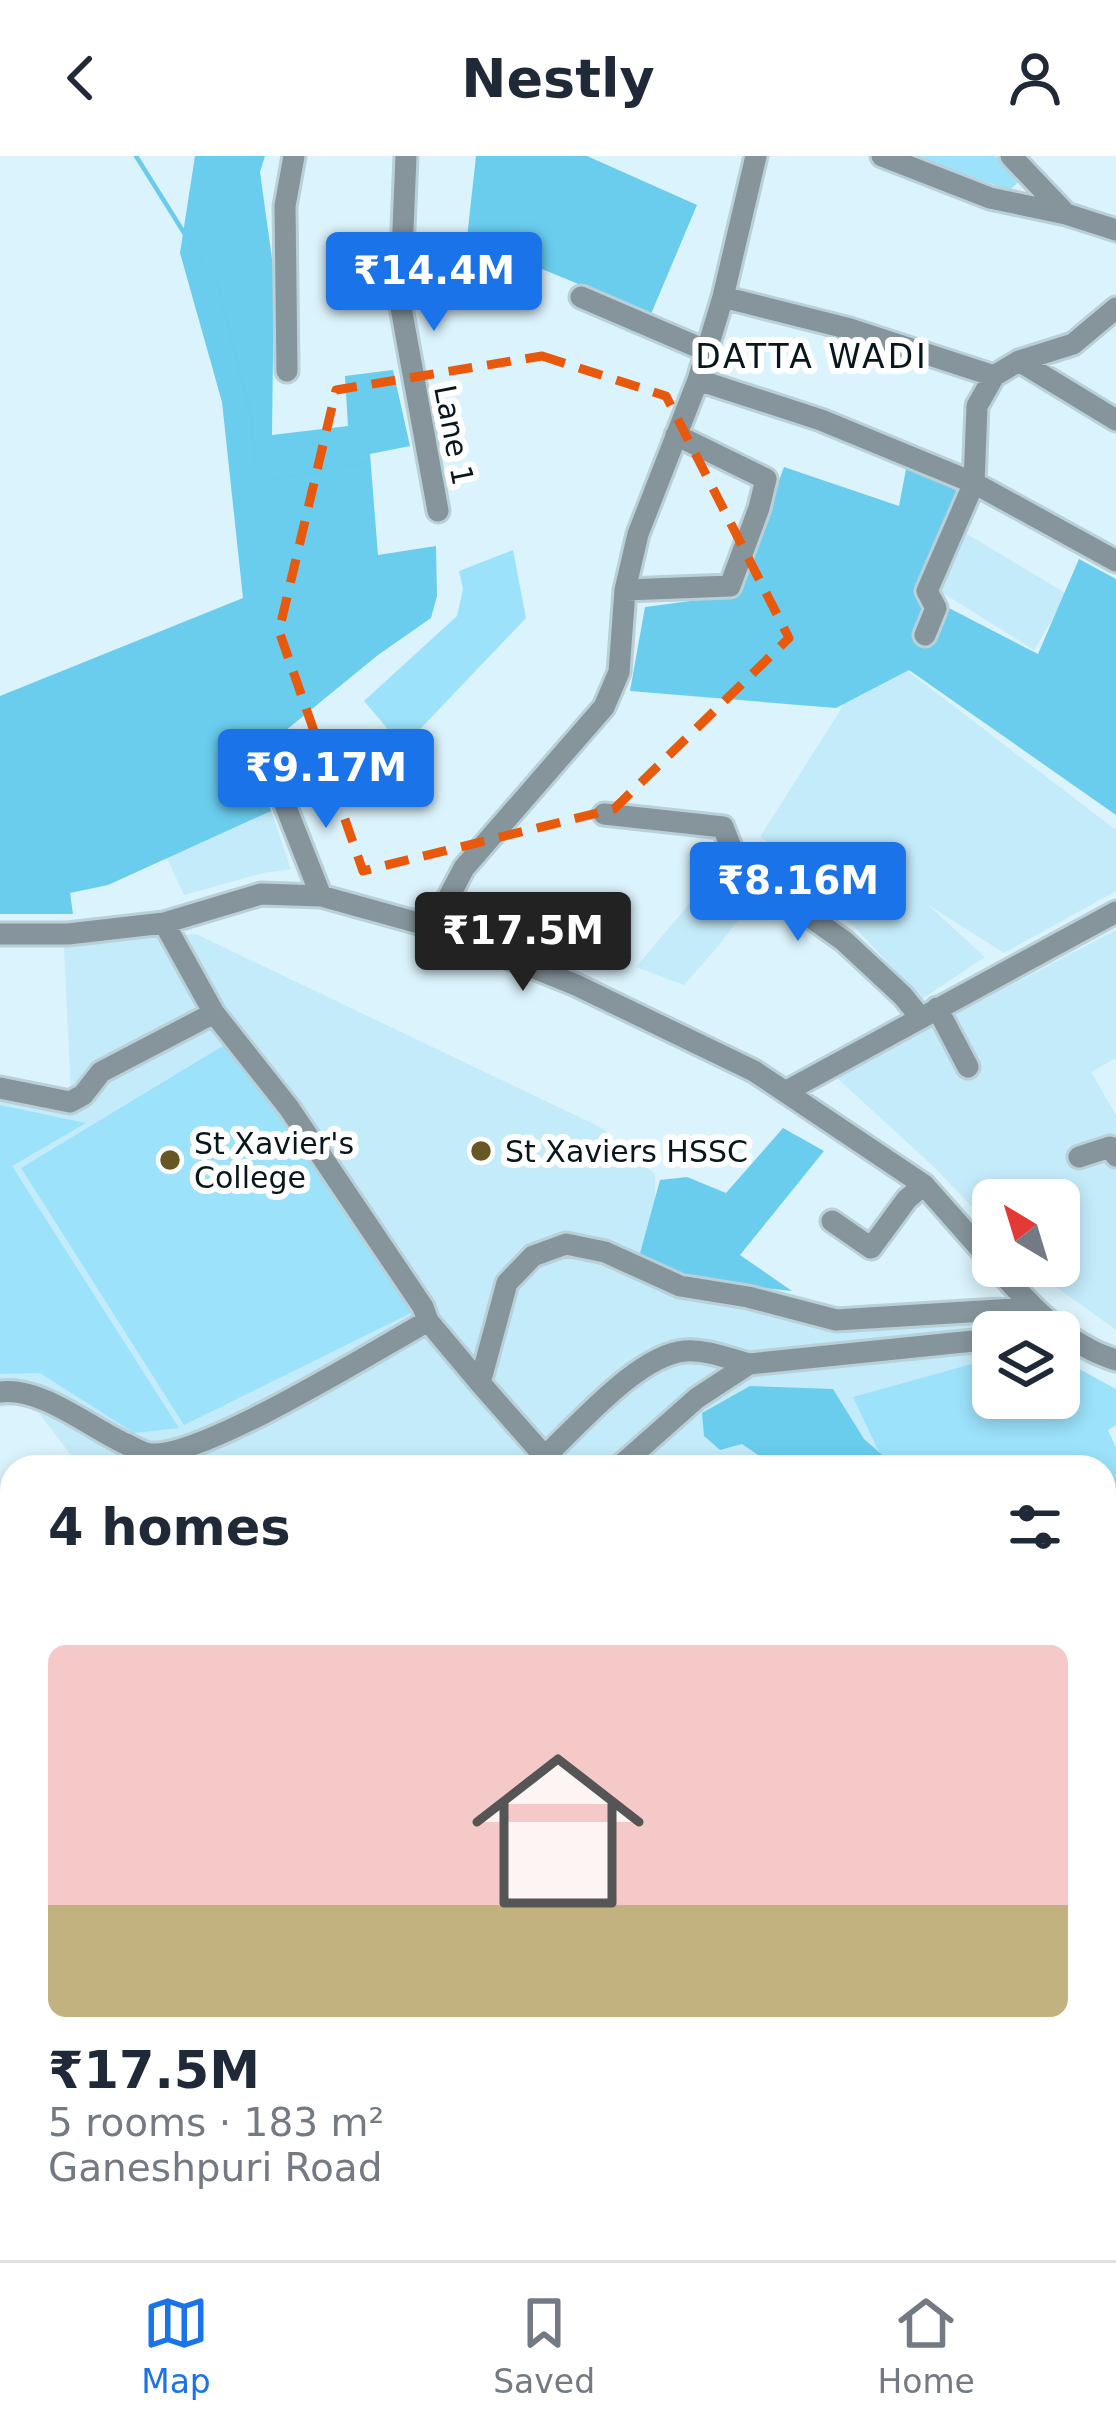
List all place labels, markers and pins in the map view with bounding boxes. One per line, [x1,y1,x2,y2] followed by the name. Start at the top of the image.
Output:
[336,232,532,334] pin: ₹14.4M
[228,729,424,831] pin: ₹9.17M
[700,842,896,944] pin: ₹8.16M
[425,892,621,994] pin: ₹17.5M
[194,1126,354,1195] place label: St Xavier's College
[505,1134,748,1169] place label: St Xaviers HSSC
[468,1138,494,1164] marker: St Xaviers HSSC
[157,1147,183,1173] marker: St Xavier's College

